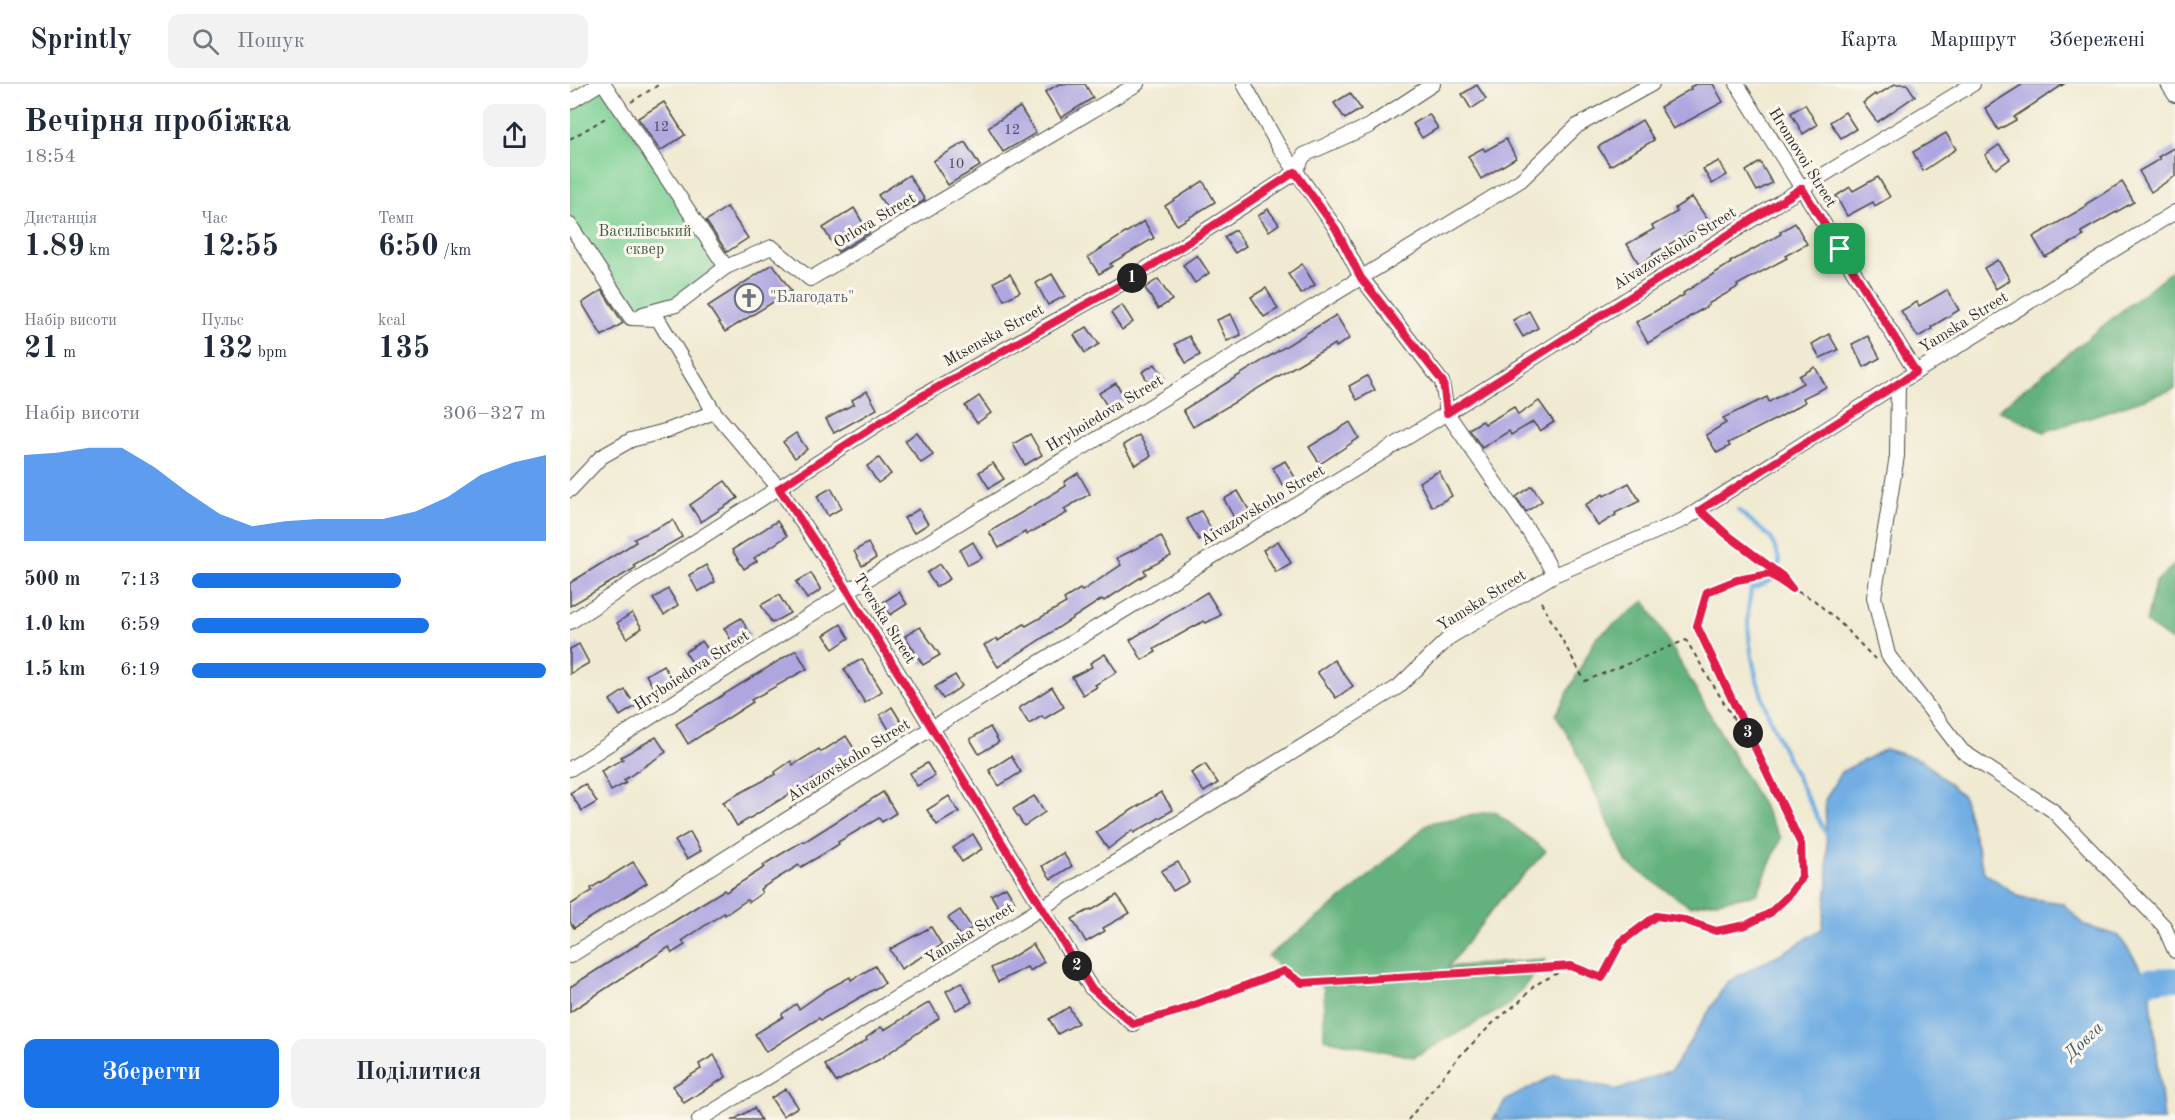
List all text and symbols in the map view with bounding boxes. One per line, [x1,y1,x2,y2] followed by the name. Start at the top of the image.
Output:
[168,14,588,68] search box
[189,25,222,58] icon: search
[30,27,132,55] text: Sprintly
[237,30,305,52] text: Пошук
[1840,30,1897,51] text: Карта
[1930,30,2016,51] text: Маршрут
[2049,30,2145,51] text: Збережені
[483,104,546,167] button: share
[1765,105,1839,211] street label: Hromovoi Street
[24,106,291,139] text: Вечірня пробіжка
[653,120,669,134] house number: 12
[1004,123,1020,137] house number: 12
[24,147,76,167] text: 18:54
[948,157,964,171] house number: 10
[831,190,919,252] street label: Orlova Street
[1611,204,1740,293] street label: Aivazovskoho Street
[24,211,97,227] text: Дистанція
[201,211,228,227] text: Час
[378,211,414,227] text: Темп
[1814,223,1865,274] pin
[598,224,692,258] park label: Василівський сквер
[24,232,85,262] text: 1.89
[201,232,279,262] text: 12:55
[378,232,439,262] text: 6:50
[1823,232,1856,265] icon: arrive
[85,243,110,259] text: km
[439,243,471,259] text: /km
[1117,263,1147,293] pin: 1
[1127,270,1137,286] text: 1
[733,282,765,314] church icon: "Благодать"
[1917,289,2012,357] street label: Yamska Street
[770,290,854,306] place label: "Благодать"
[941,302,1047,370] street label: Mtsenska Street
[24,313,117,329] text: Набір висоти
[201,313,244,329] text: Пульс
[378,313,406,329] text: kcal
[24,334,59,364] text: 21
[201,334,253,364] text: 132
[378,334,430,364] text: 135
[59,345,76,361] text: m
[253,345,287,361] text: bpm
[1044,372,1167,455] street label: Hryboiedova Street
[24,404,140,424] text: Набір висоти
[443,404,546,424] text: 306–327 m
[1198,462,1328,549] street label: Aivazovskoho Street
[1435,567,1530,635] street label: Yamska Street
[24,570,80,590] text: 500 m
[120,570,160,590] text: 7:13
[850,571,918,667] street label: Tverska Street
[24,615,86,635] text: 1.0 km
[120,615,160,635] text: 6:59
[632,628,753,714] street label: Hryboiedova Street
[24,660,86,680] text: 1.5 km
[120,660,160,680] text: 6:19
[785,716,914,805] street label: Aivazovskoho Street
[1733,718,1763,748] pin: 3
[1743,725,1753,741] text: 3
[923,900,1018,968] street label: Yamska Street
[1062,951,1092,981] pin: 2
[1072,958,1082,974] text: 2
[2059,1018,2107,1065] water label: Довга
[24,1039,279,1108] button: Зберегти
[291,1039,546,1108] button: Поділитися

